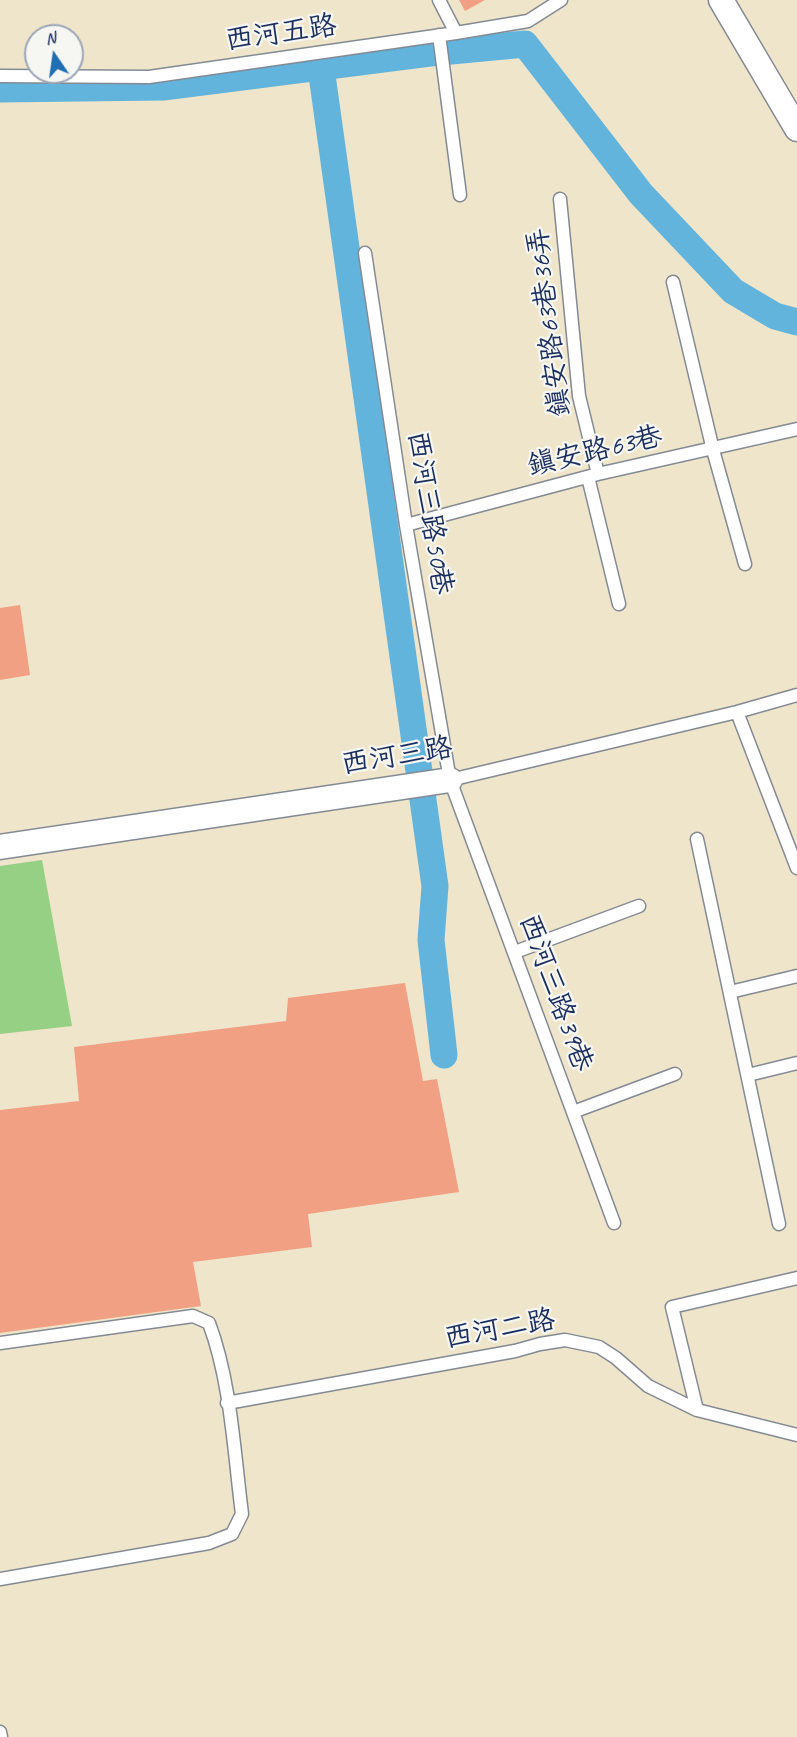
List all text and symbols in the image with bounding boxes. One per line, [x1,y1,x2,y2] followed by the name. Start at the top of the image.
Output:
[223,10,339,58] street label: 西河五路
[24,24,84,84] north arrow
[43,28,57,49] text: N
[522,225,578,419] street label: 鎮安路63巷36弄
[524,420,666,484] street label: 鎮安路63巷
[399,429,459,597] street label: 西河三路50巷
[339,732,455,782] street label: 西河三路
[511,910,599,1076] street label: 西河三路39巷
[442,1304,558,1356] street label: 西河二路

